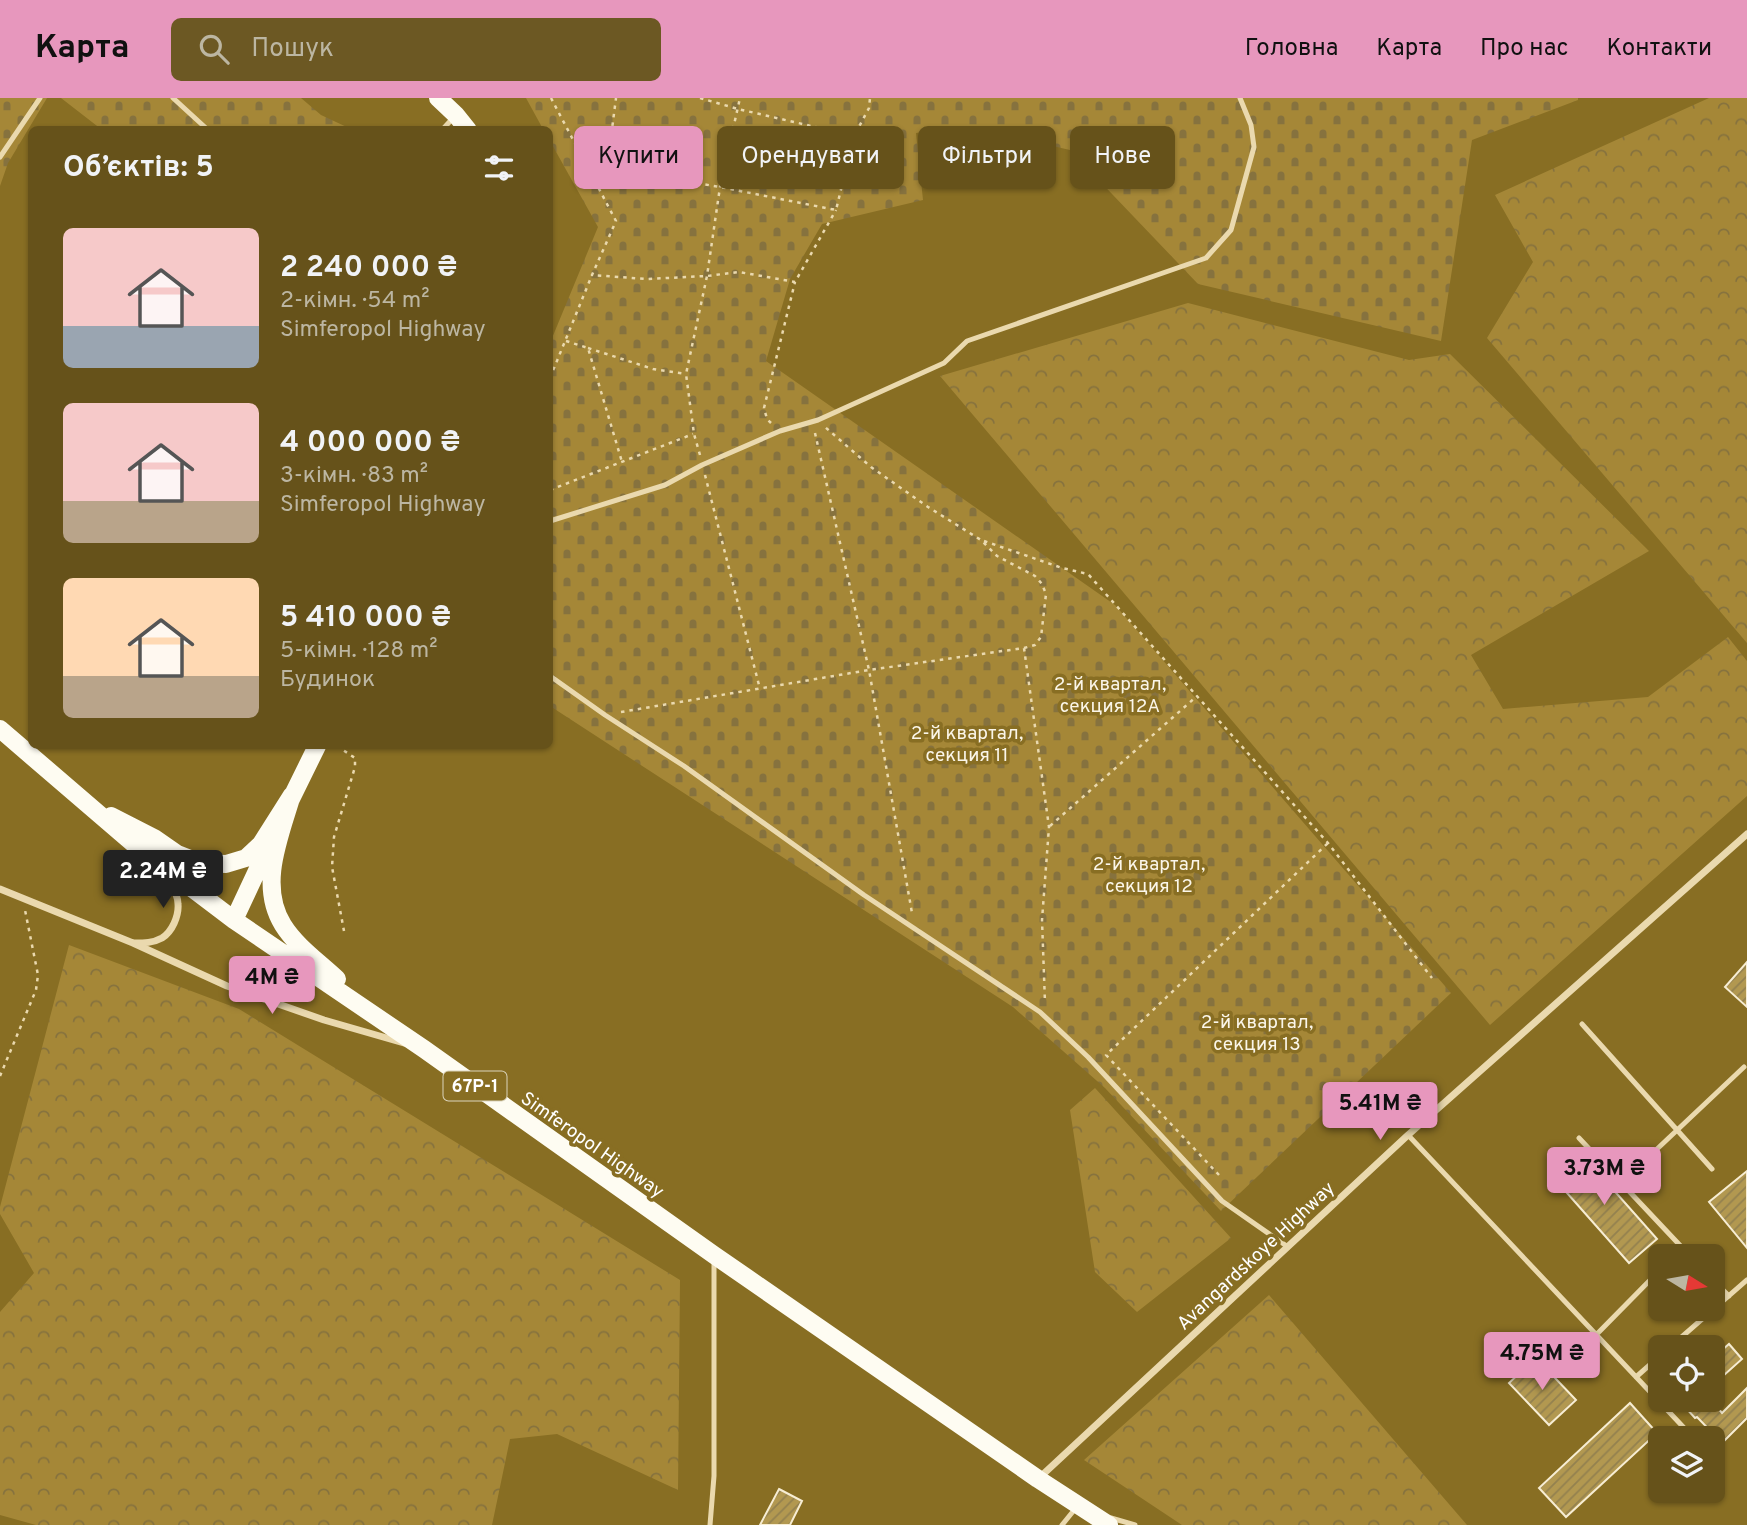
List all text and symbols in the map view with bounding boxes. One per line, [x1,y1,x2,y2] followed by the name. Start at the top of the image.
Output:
[171,18,661,81] search box
[35,28,129,70] text: Карта
[195,30,233,68] icon: search
[251,33,334,66] text: Пошук
[1245,34,1338,64] text: Головна
[1376,34,1442,64] text: Карта
[1480,34,1568,64] text: Про нас
[1606,34,1712,64] text: Контакти
[574,126,703,189] chip: Купити
[717,126,904,189] chip: Орендувати
[918,126,1056,189] chip: Фільтри
[1070,126,1175,189] chip: Нове
[480,149,518,187] icon: filters
[63,150,214,187] text: Об’єктів: 5
[280,250,457,287] text: 2 240 000 ₴
[119,256,203,340] icon: home
[280,287,430,316] text: 2-кімн. · 54 m²
[280,316,486,345] text: Simferopol Highway
[280,425,460,462] text: 4 000 000 ₴
[119,431,203,515] icon: home
[280,462,428,491] text: 3-кімн. · 83 m²
[280,491,486,520] text: Simferopol Highway
[280,600,451,637] text: 5 410 000 ₴
[119,606,203,690] icon: home
[280,637,438,666] text: 5-кімн. · 128 m²
[280,666,375,695] text: Будинок
[1054,673,1166,719] park label: 2-й квартал, секция 12А
[911,722,1023,768] park label: 2-й квартал, секция 11
[98,850,228,910] pin: 2.24M ₴
[1093,853,1205,899] park label: 2-й квартал, секция 12
[119,858,207,887] text: 2.24M ₴
[231,956,313,1016] pin: 4M ₴
[245,964,299,993] text: 4M ₴
[1201,1011,1313,1057] park label: 2-й квартал, секция 13
[444,1071,506,1100] road number: 67Р-1
[1315,1082,1445,1142] pin: 5.41M ₴
[515,1087,668,1204] street label: Simferopol Highway
[1338,1090,1422,1119] text: 5.41M ₴
[1539,1148,1669,1207] pin: 3.73M ₴
[1563,1155,1645,1184] text: 3.73M ₴
[1172,1177,1340,1336] street label: Avangardskoye Highway
[1648,1244,1726,1321] north arrow
[1648,1244,1725,1503] map controls
[1477,1332,1607,1392] pin: 4.75M ₴
[1648,1335,1725,1412] button: locate
[1500,1340,1584,1369] text: 4.75M ₴
[1648,1426,1725,1503] button: layers

